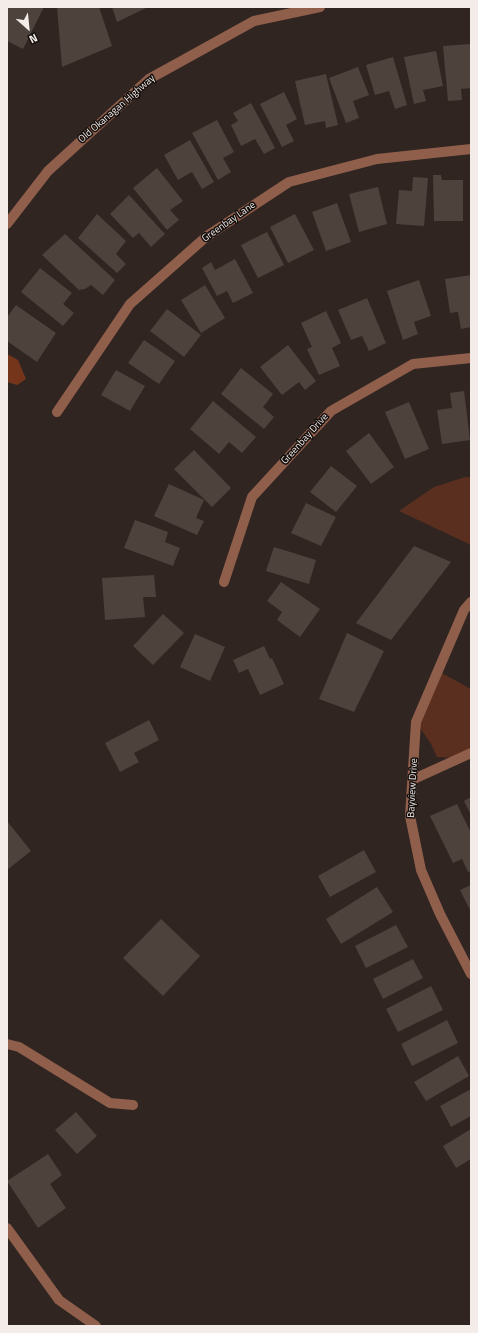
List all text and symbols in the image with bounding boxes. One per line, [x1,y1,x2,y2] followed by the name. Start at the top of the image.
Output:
[8,8,48,48] north arrow
[26,30,40,48] text: N
[76,72,158,146] street label: Old Okanagan Highway
[200,199,258,245] street label: Greenbay Lane
[279,411,331,467] street label: Greenbay Drive
[405,758,421,818] street label: Bayview Drive

